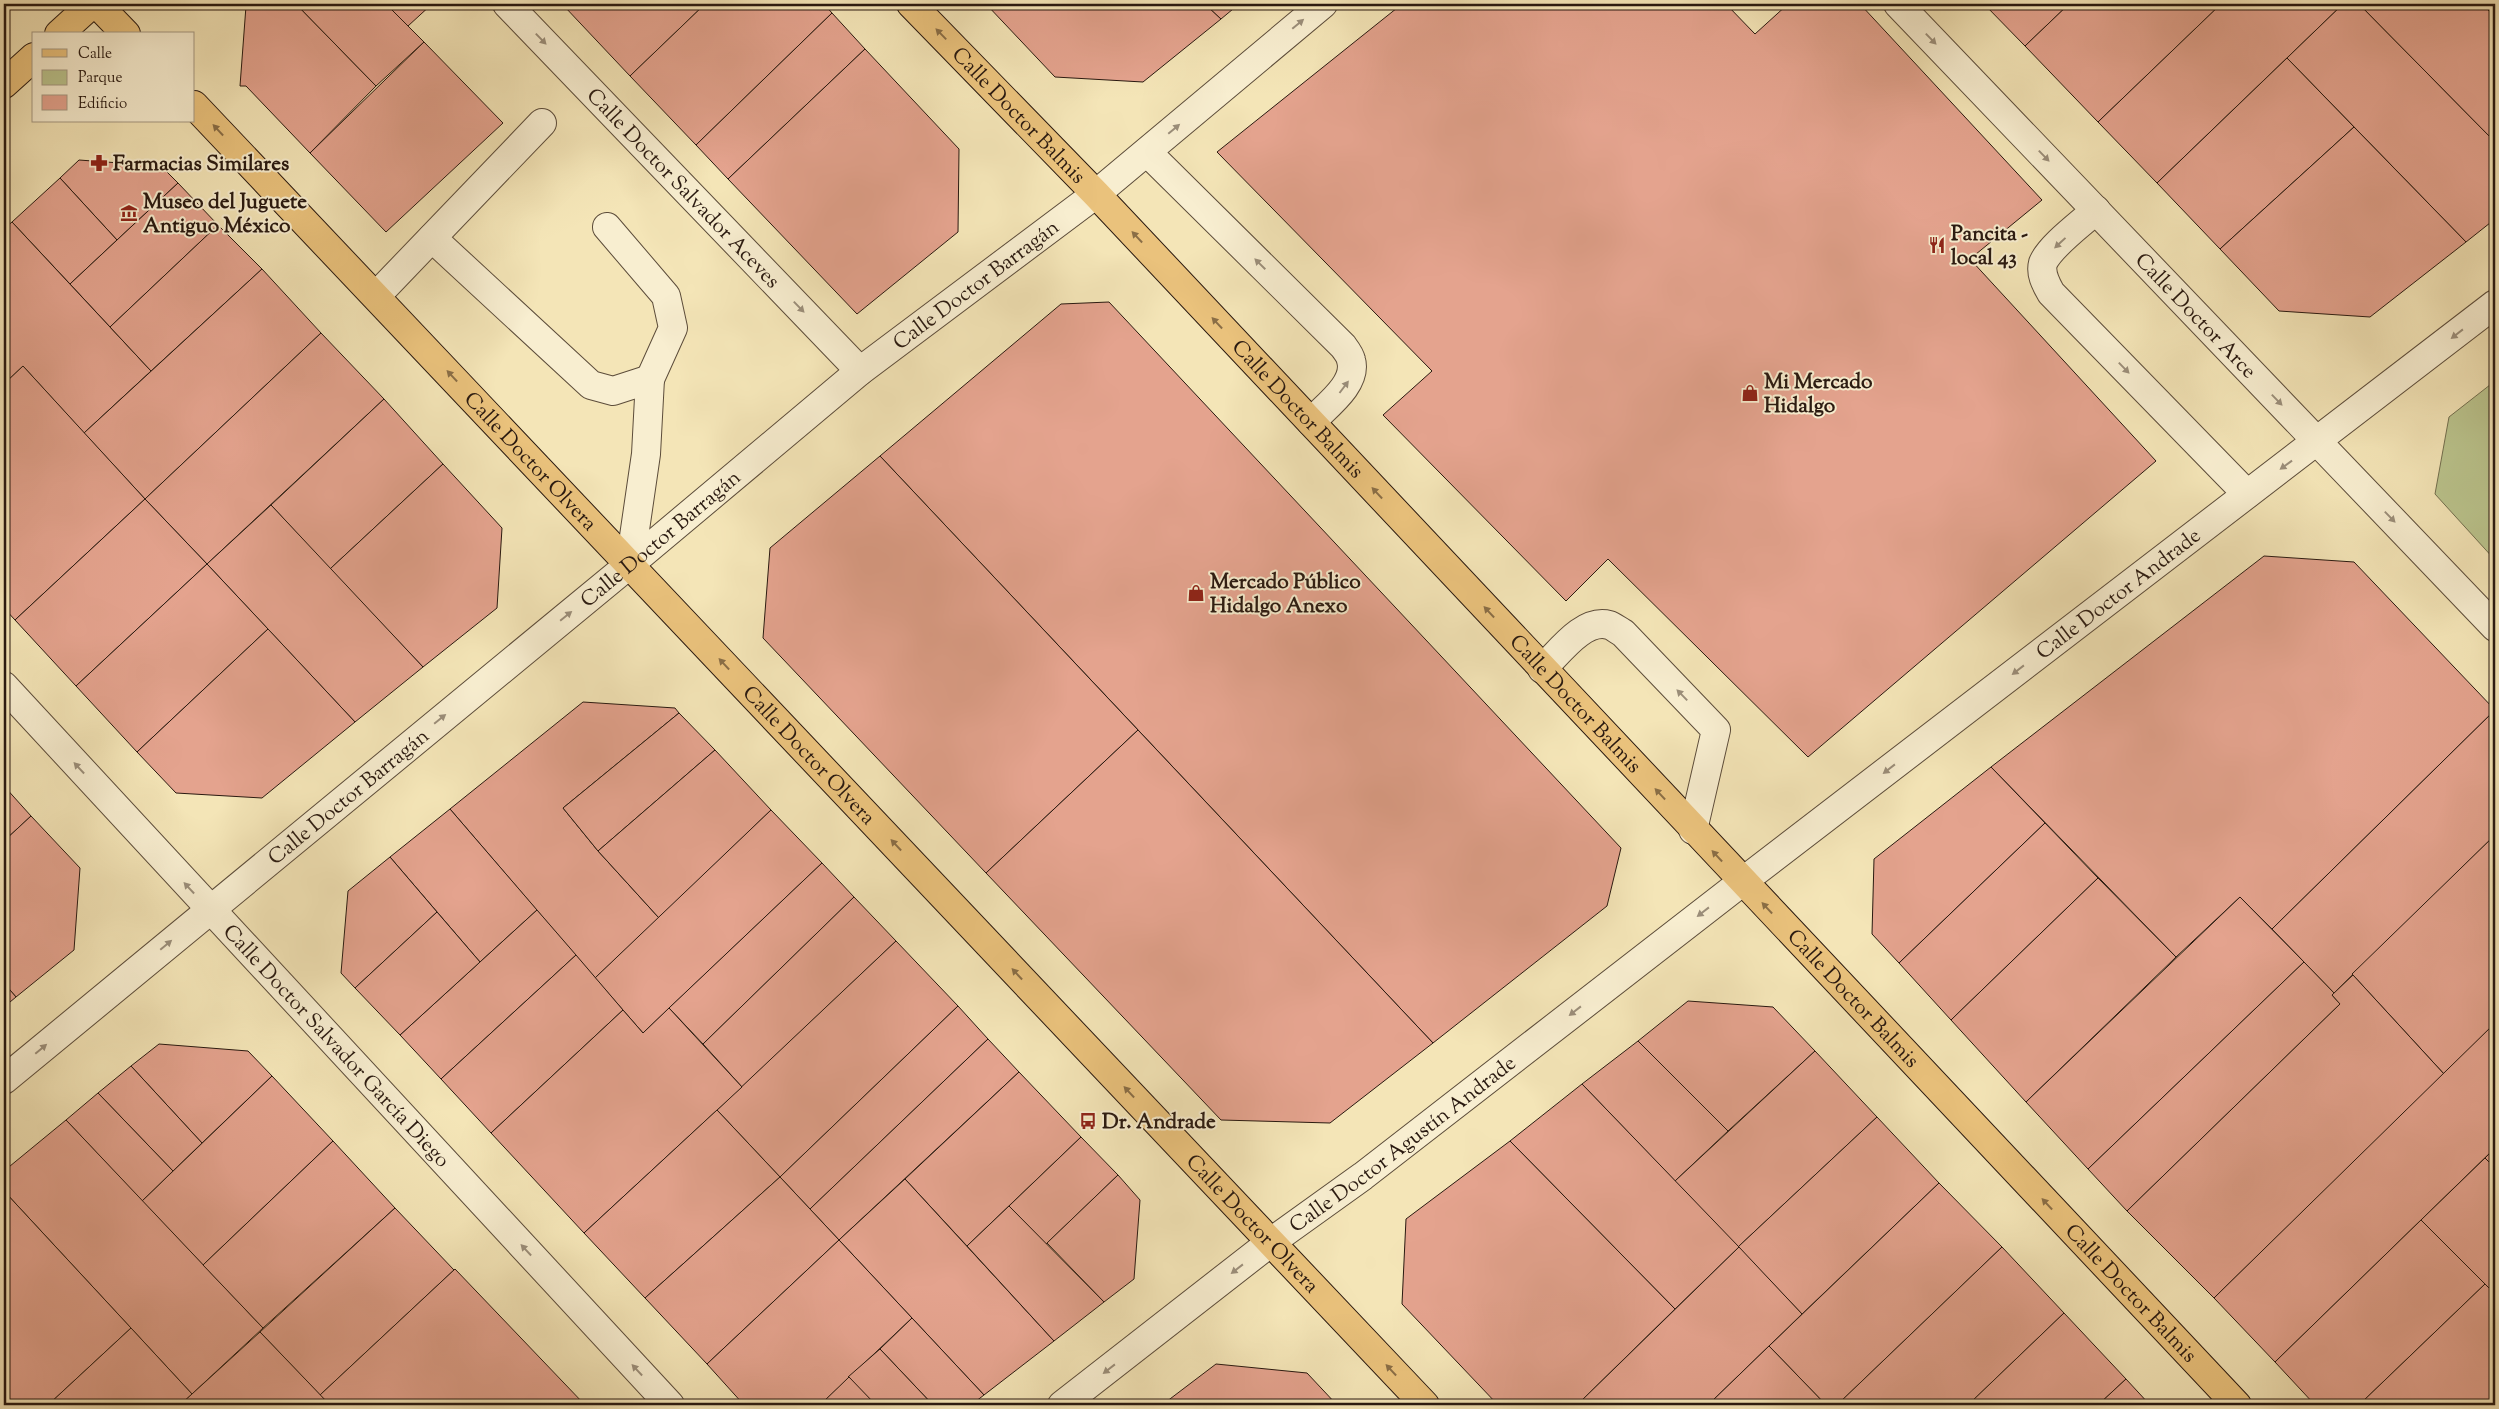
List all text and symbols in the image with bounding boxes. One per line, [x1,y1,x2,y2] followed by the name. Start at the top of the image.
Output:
[1291,19,1304,30] one-way arrow
[935,28,947,40] one-way arrow
[32,32,195,122] legend
[535,33,547,45] one-way arrow
[1925,33,1937,45] one-way arrow
[944,41,1092,192] street label: Calle Doctor Balmis
[78,44,112,65] text: Calle
[78,68,122,89] text: Parque
[579,82,786,296] street label: Calle Doctor Salvador Aceves
[78,94,127,115] text: Edificio
[1167,124,1180,135] one-way arrow
[212,125,224,137] one-way arrow
[113,150,289,180] place label: Farmacias Similares
[2038,150,2050,162] one-way arrow
[89,153,109,173] pharmacy icon: Farmacias Similares
[143,188,307,242] place label: Museo del Juguete Antiguo México
[119,203,139,223] museum icon: Museo del Juguete Antiguo México
[887,214,1066,358] street label: Calle Doctor Barragán
[1951,220,2028,274] place label: Pancita - local 43
[1131,231,1142,244] one-way arrow
[1927,235,1947,255] restaurant icon: Pancita - local 43
[2054,237,2066,249] one-way arrow
[2127,247,2262,386] street label: Calle Doctor Arce
[1254,258,1266,270] one-way arrow
[793,301,805,313] one-way arrow
[1211,317,1223,329] one-way arrow
[2451,328,2464,339] one-way arrow
[1224,334,1370,486] street label: Calle Doctor Balmis
[2117,362,2129,374] one-way arrow
[1764,368,1873,422] place label: Mi Mercado Hidalgo
[446,371,458,383] one-way arrow
[1339,380,1349,393] one-way arrow
[1740,383,1760,403] shop icon: Mi Mercado Hidalgo
[456,386,603,539] street label: Calle Doctor Olvera
[2271,393,2283,405] one-way arrow
[2279,460,2293,470] one-way arrow
[575,464,748,616] street label: Calle Doctor Barragán
[1371,488,1383,500] one-way arrow
[2384,511,2396,523] one-way arrow
[2031,522,2208,668] street label: Calle Doctor Andrade
[1210,568,1361,622] place label: Mercado Público Hidalgo Anexo
[1186,583,1206,603] shop icon: Mercado Público Hidalgo Anexo
[1483,606,1495,618] one-way arrow
[559,611,572,622] one-way arrow
[1501,629,1647,781] street label: Calle Doctor Balmis
[718,658,730,670] one-way arrow
[2012,664,2025,675] one-way arrow
[734,680,882,833] street label: Calle Doctor Olvera
[1676,690,1688,702] one-way arrow
[434,714,447,725] one-way arrow
[262,722,436,873] street label: Calle Doctor Barragán
[73,762,85,774] one-way arrow
[1883,763,1896,774] one-way arrow
[1654,789,1666,801] one-way arrow
[890,840,902,852] one-way arrow
[1711,850,1723,862] one-way arrow
[183,882,195,894] one-way arrow
[1761,902,1773,914] one-way arrow
[1697,906,1710,917] one-way arrow
[215,918,456,1175] street label: Calle Doctor Salvador García Diego
[1779,923,1925,1076] street label: Calle Doctor Balmis
[159,939,172,950] one-way arrow
[1011,969,1023,981] one-way arrow
[1569,1006,1582,1017] one-way arrow
[35,1043,48,1054] one-way arrow
[1284,1050,1523,1241] street label: Calle Doctor Agustín Andrade
[1123,1087,1135,1099] one-way arrow
[1102,1108,1216,1138] place label: Dr. Andrade
[1078,1111,1098,1131] bus stop icon: Dr. Andrade
[1178,1148,1325,1301] street label: Calle Doctor Olvera
[2041,1199,2053,1211] one-way arrow
[2057,1218,2203,1370] street label: Calle Doctor Balmis
[520,1245,532,1257] one-way arrow
[1231,1263,1244,1274] one-way arrow
[1103,1363,1116,1374] one-way arrow
[631,1364,643,1376] one-way arrow
[1385,1364,1397,1376] one-way arrow

